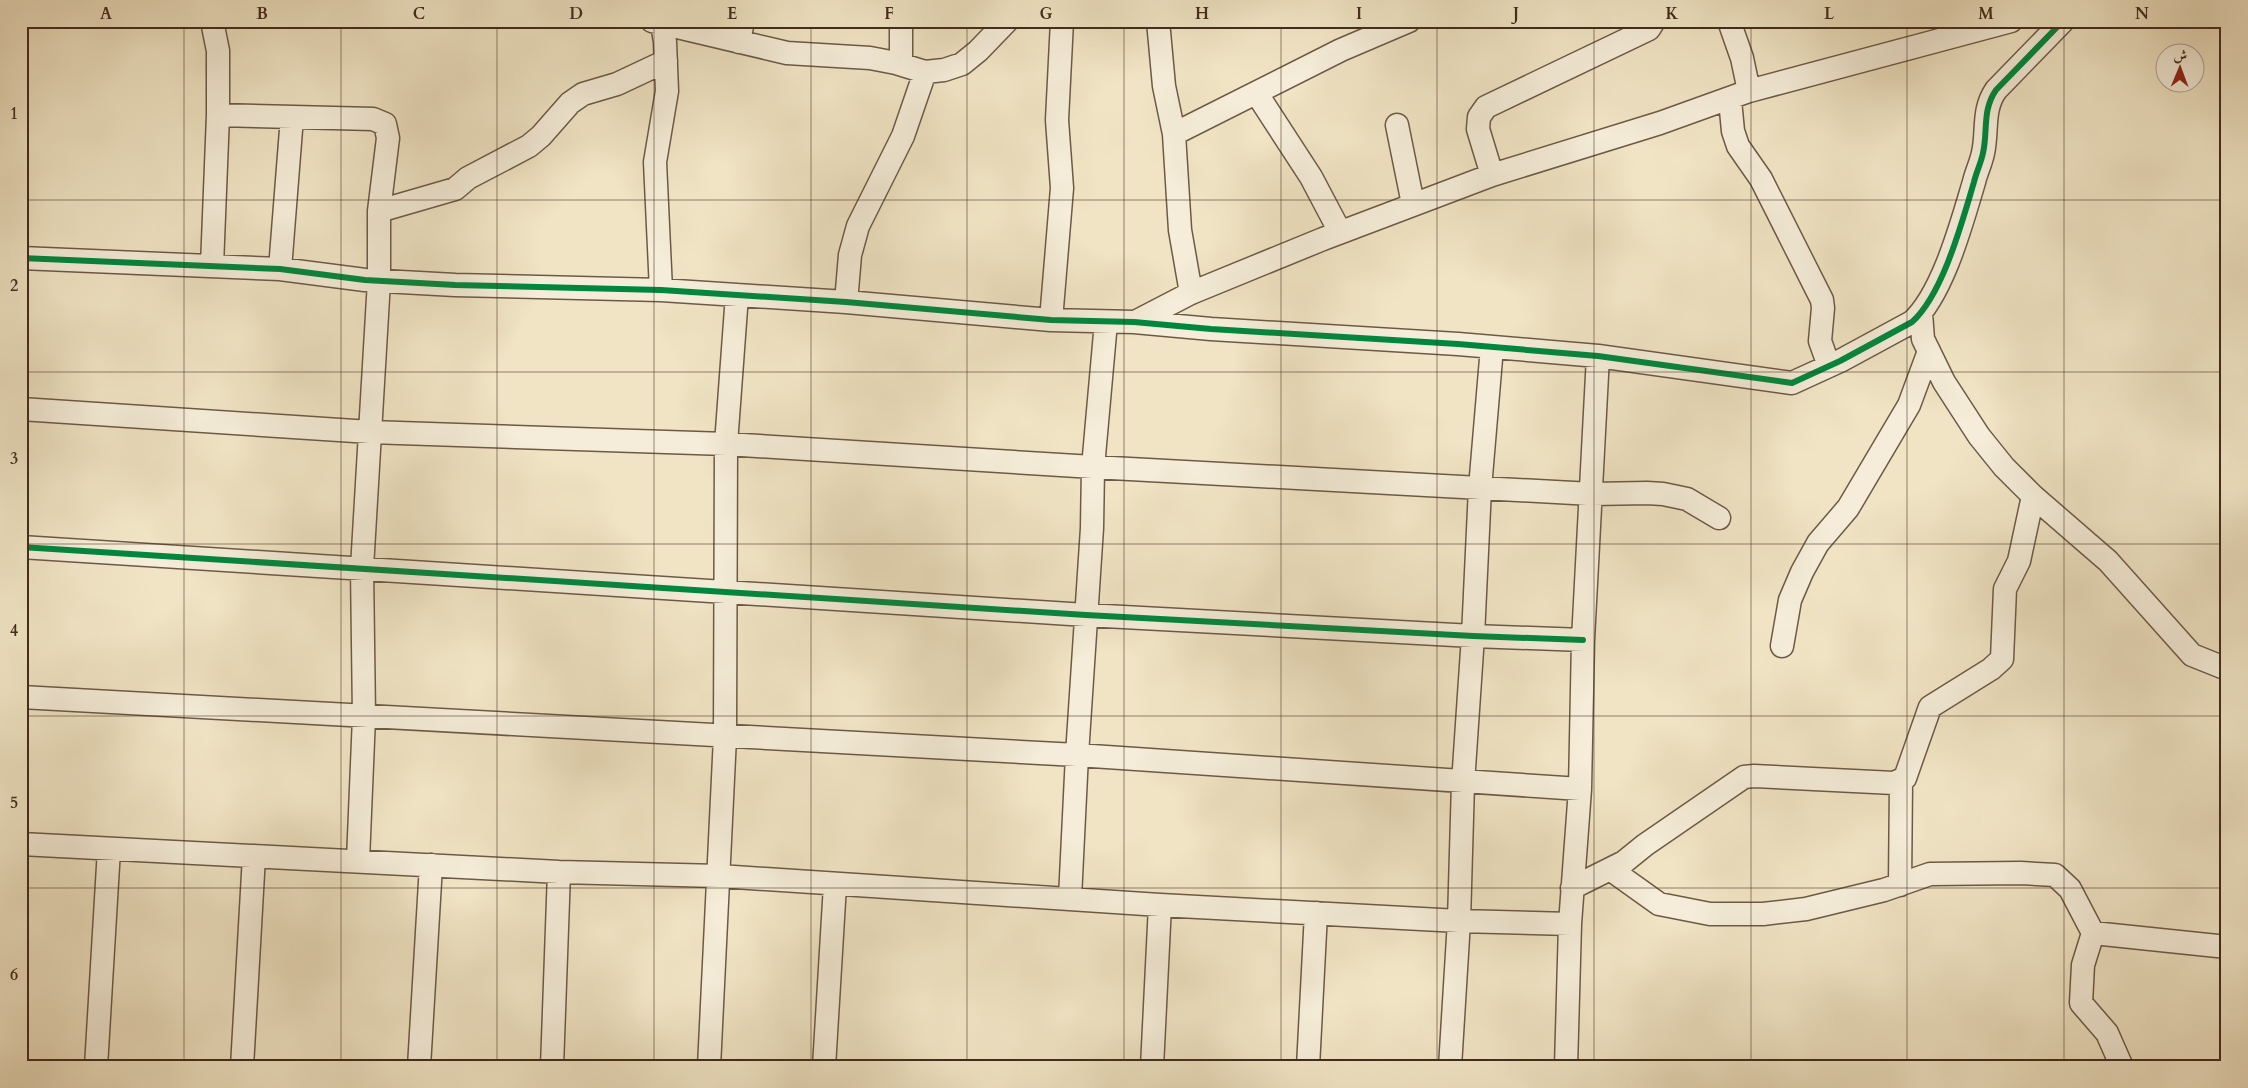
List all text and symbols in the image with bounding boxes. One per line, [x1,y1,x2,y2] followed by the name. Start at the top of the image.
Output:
[100,3,112,25] text: A
[256,3,268,25] text: B
[413,3,425,25] text: C
[569,3,583,25] text: D
[727,3,737,25] text: E
[884,3,894,25] text: F
[1039,3,1053,25] text: G
[1195,3,1209,25] text: H
[1356,3,1362,25] text: I
[1511,3,1519,25] text: J
[1666,3,1679,25] text: K
[1824,3,1835,25] text: L
[1978,3,1994,25] text: M
[2135,3,2149,25] text: N
[2156,42,2206,92] north arrow
[2173,46,2187,65] text: ش
[10,103,18,125] text: 1
[10,275,18,297] text: 2
[10,448,18,470] text: 3
[10,620,18,642] text: 4
[10,792,18,814] text: 5
[10,964,18,986] text: 6

